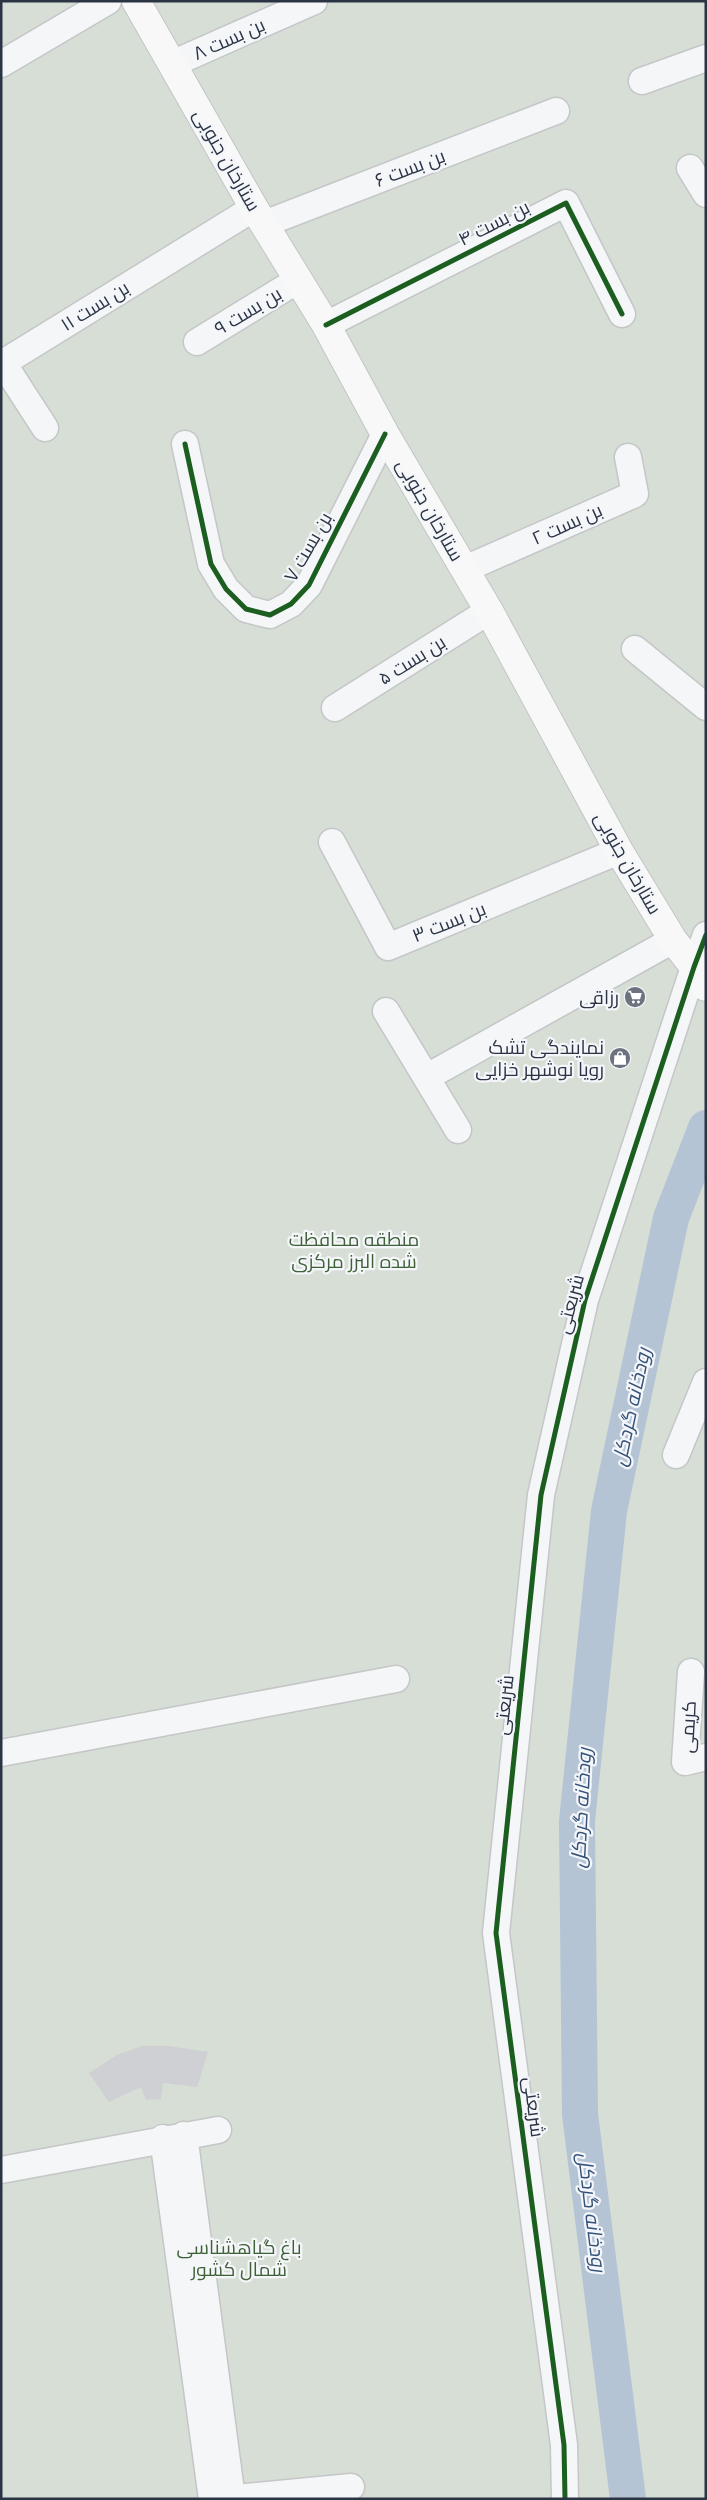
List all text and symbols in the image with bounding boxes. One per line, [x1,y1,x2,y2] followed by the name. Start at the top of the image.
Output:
[189,13,269,65] street label: بن بست ۸
[188,105,266,215] street label: ستارخان جنوبی
[371,144,449,192] street label: بن بست ۶
[454,195,534,251] street label: بن بست ۴
[56,276,134,336] street label: بن بست ۱۱
[210,282,286,340] street label: بن بست ۹
[391,455,469,565] street label: ستارخان جنوبی
[528,498,606,550] street label: بن بست ۲
[279,508,337,586] street label: بن بست ۷
[374,630,450,690] street label: بن بست ۵
[589,808,667,918] street label: ستارخان جنوبی
[409,897,489,947] street label: بن بست ۳
[623,985,647,1009] supermarket icon: رزاقی
[579,986,619,1009] place label: رزاقی
[475,1036,604,1081] place label: نمایندگی تشک رویا نوشهر خزایی
[608,1046,632,1070] shop icon: نمایندگی تشک رویا نوشهر خزایی
[289,1228,419,1273] park label: منطقه محافظت شده البرز مرکزی
[551,1272,589,1336] street label: شریعتی
[607,1344,656,1468] water label: رودخانه گردکل
[489,1674,519,1736] street label: شریعتی
[675,1700,701,1754] street label: کریمی
[566,1746,596,1869] water label: رودخانه گردکل
[519,2076,549,2138] street label: شریعتی
[573,2151,611,2275] water label: رودخانه گردکل
[176,2236,302,2281] park label: باغ گیاهشناسی شمال کشور

